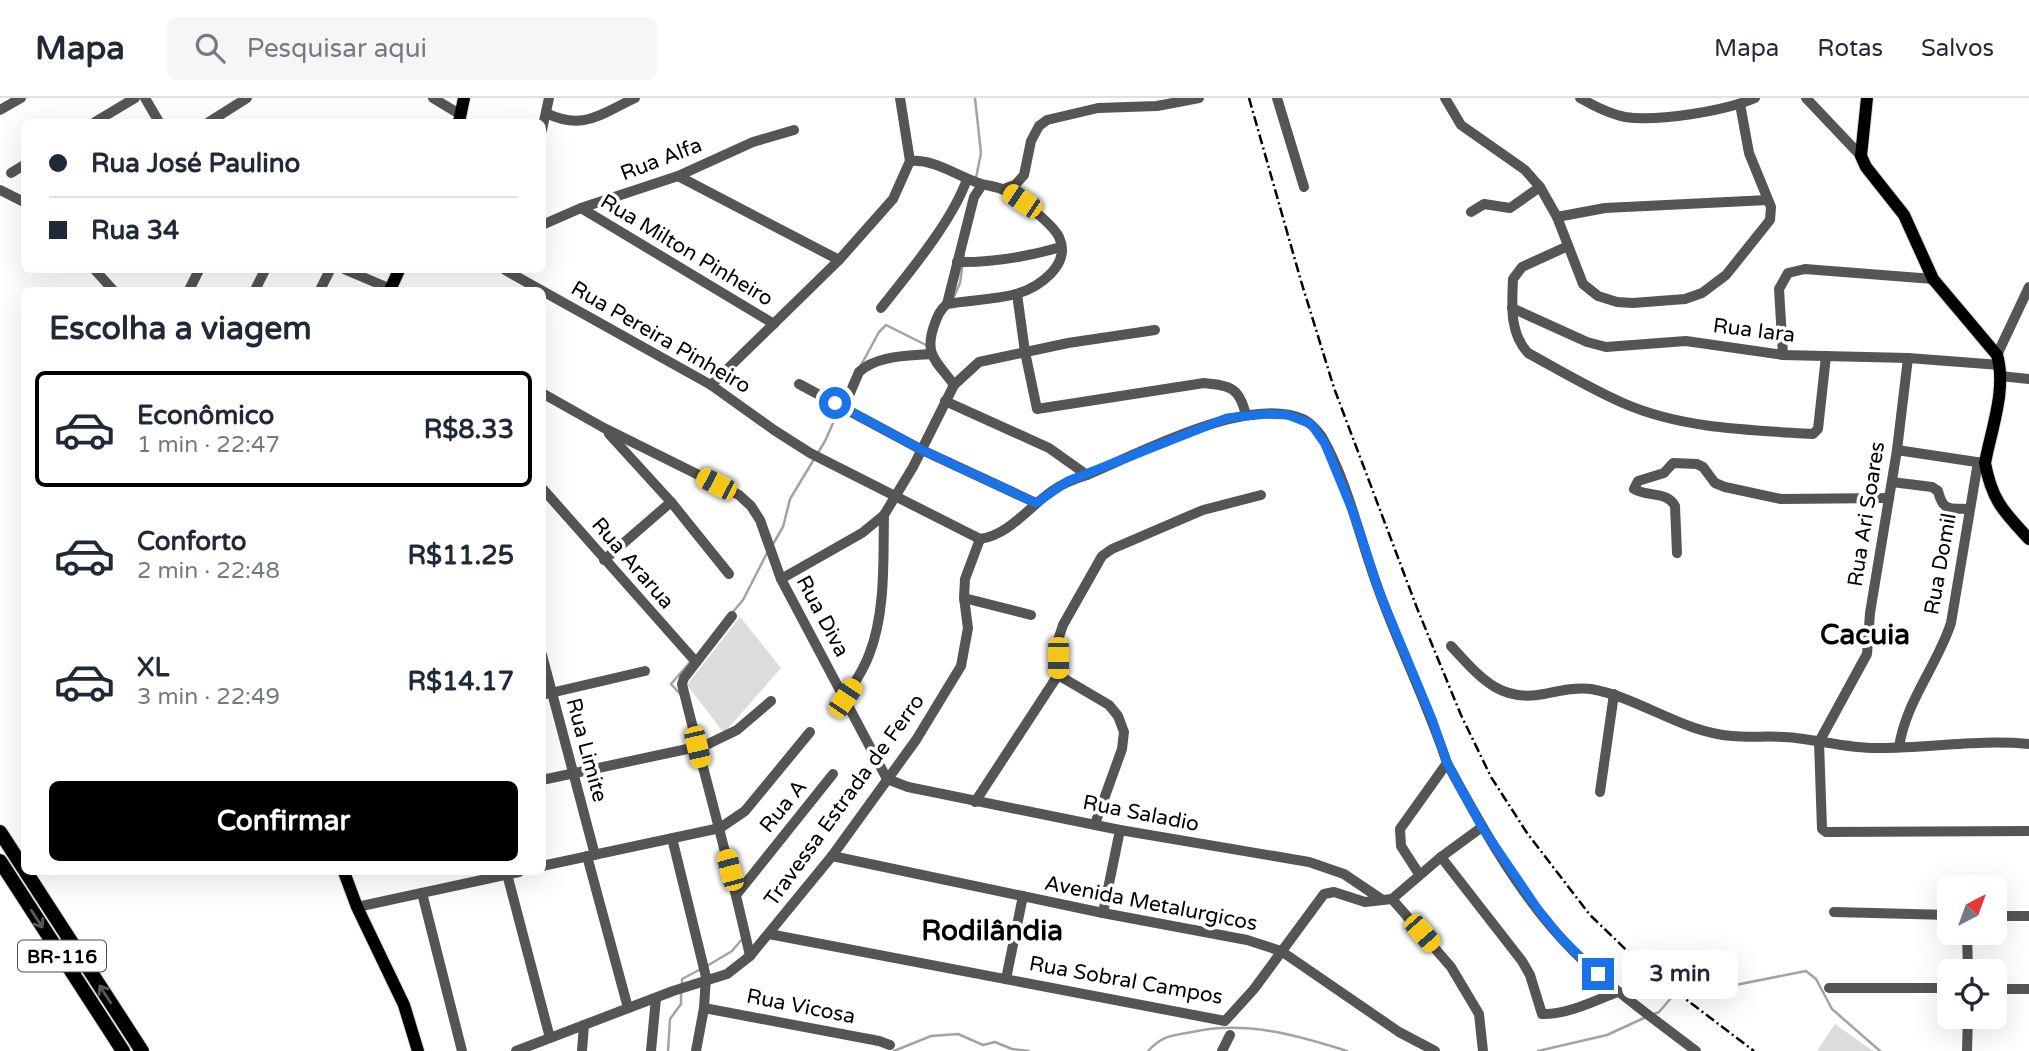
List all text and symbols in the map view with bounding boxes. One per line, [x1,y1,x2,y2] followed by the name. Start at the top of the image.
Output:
[167,17,657,80] search box
[35,29,125,68] text: Mapa
[191,29,229,67] icon: search
[247,33,427,64] text: Pesquisar aqui
[1714,34,1779,63] text: Mapa
[1817,34,1883,63] text: Rotas
[1921,34,1994,63] text: Salvos
[617,133,705,186] street label: Rua Alfa
[91,148,300,179] text: Rua José Paulino
[999,181,1046,221] car
[596,189,778,312] street label: Rua Milton Pinheiro
[91,215,179,246] text: Rua 34
[567,276,755,399] street label: Rua Pereira Pinheiro
[49,310,312,348] text: Escolha a viagem
[1711,313,1796,348] street label: Rua Iara
[819,387,851,419] route start
[53,398,116,461] icon: car
[137,400,274,431] text: Econômico
[424,414,514,445] text: R$8.33
[137,431,280,459] text: 1 min · 22:47
[1843,440,1890,588] street label: Rua Ari Soares
[693,465,740,503] car
[1919,511,1962,617] street label: Rua Domil
[586,512,679,614] street label: Rua Ararua
[53,524,116,587] icon: car
[137,526,246,557] text: Conforto
[407,540,514,571] text: R$11.25
[137,557,280,585] text: 2 min · 22:48
[791,571,854,661] street label: Rua Diva
[1820,618,1910,652] district label: Cacuia
[1048,637,1069,679] car
[53,650,116,713] icon: car
[137,652,169,683] text: XL
[407,666,514,697] text: R$14.17
[825,675,866,721] car
[137,683,280,711] text: 3 min · 22:49
[759,689,930,911] street label: Travessa Estrada de Ferro
[561,695,612,805] street label: Rua Limite
[683,724,712,770] car
[755,775,812,838] street label: Rua A
[49,781,518,861] button: Confirmar
[1081,790,1201,837] street label: Rua Saladio
[715,847,746,893] car
[1042,871,1259,936] street label: Avenida Metalurgicos
[1937,875,2007,945] north arrow
[1937,875,2007,1029] map controls
[31,908,45,928] one-way arrow
[1401,910,1444,956] car
[921,914,1063,948] district label: Rodilândia
[18,940,106,972] road number: BR-116
[1622,950,1738,998] callout: 3 min
[1027,951,1225,1010] street label: Rua Sobral Campos
[1582,958,1614,990] route end
[1937,959,2007,1029] button: locate
[1649,960,1711,988] text: 3 min
[98,984,112,1004] one-way arrow
[744,984,857,1029] street label: Rua Vicosa

